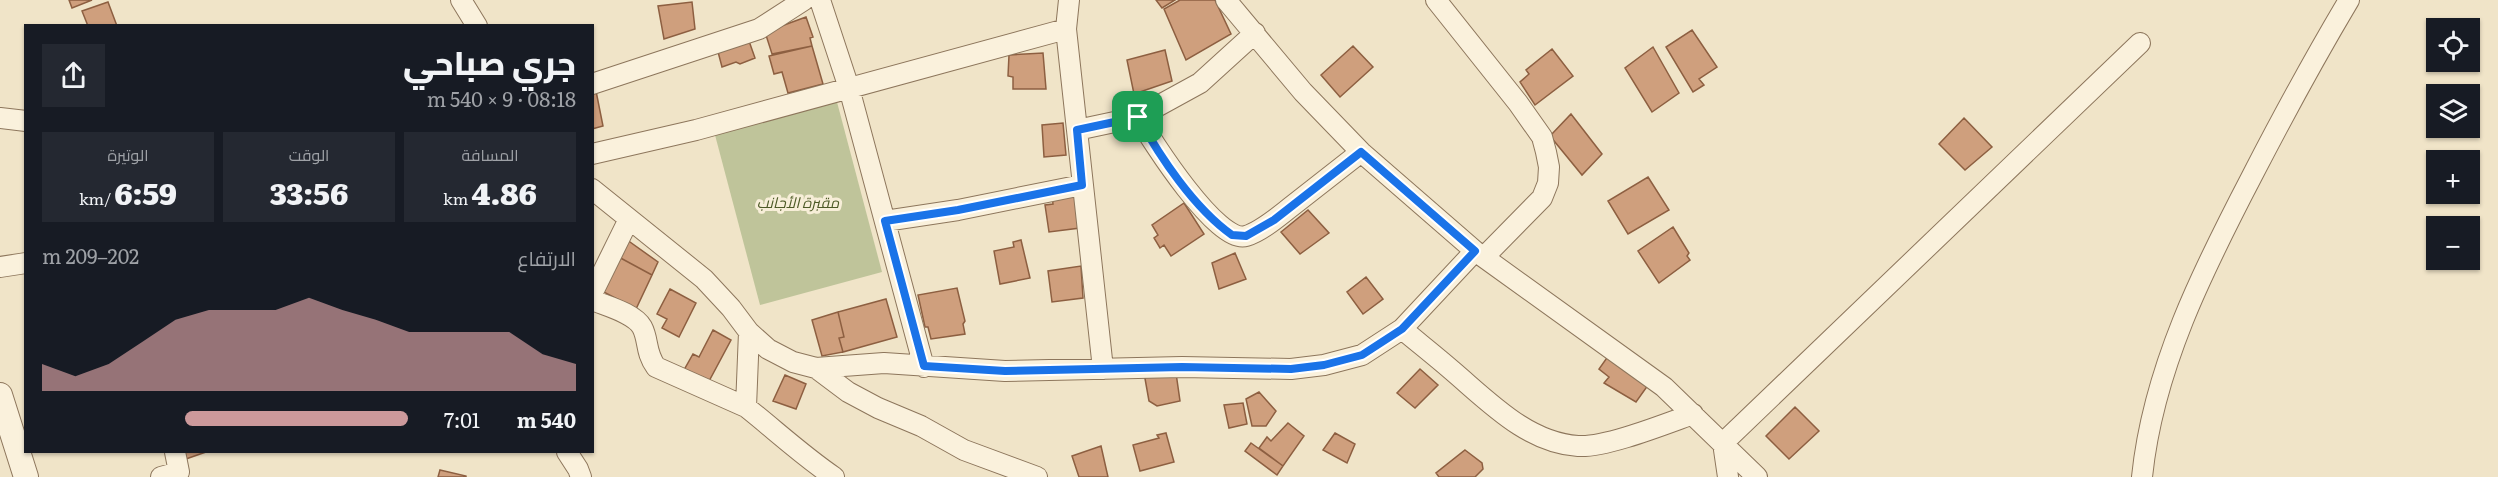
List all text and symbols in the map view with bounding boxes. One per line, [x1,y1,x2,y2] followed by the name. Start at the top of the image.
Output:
[2426,18,2480,270] map controls
[2426,18,2480,72] button: locate
[403,36,576,85] text: جري صباحي
[42,44,105,107] button: share
[427,83,576,113] text: 08:18 · 9 × 540 m
[2426,84,2480,138] button: layers
[1112,91,1163,142] pin
[1121,100,1154,133] icon: arrive
[107,142,149,166] text: الوتيرة
[289,142,329,166] text: الوقت
[462,142,518,166] text: المسافة
[2426,150,2480,204] button: +
[114,170,177,214] text: 6:59
[270,170,348,214] text: 33:56
[471,170,537,214] text: 4.86
[79,186,114,210] text: /km
[443,186,471,210] text: km
[757,190,840,213] park label: مقبرة الأجانب
[2426,216,2480,270] button: −
[42,240,139,270] text: 202–209 m
[517,242,576,272] text: الارتفاع
[444,404,480,434] text: 7:01
[517,404,576,434] text: 540 m

